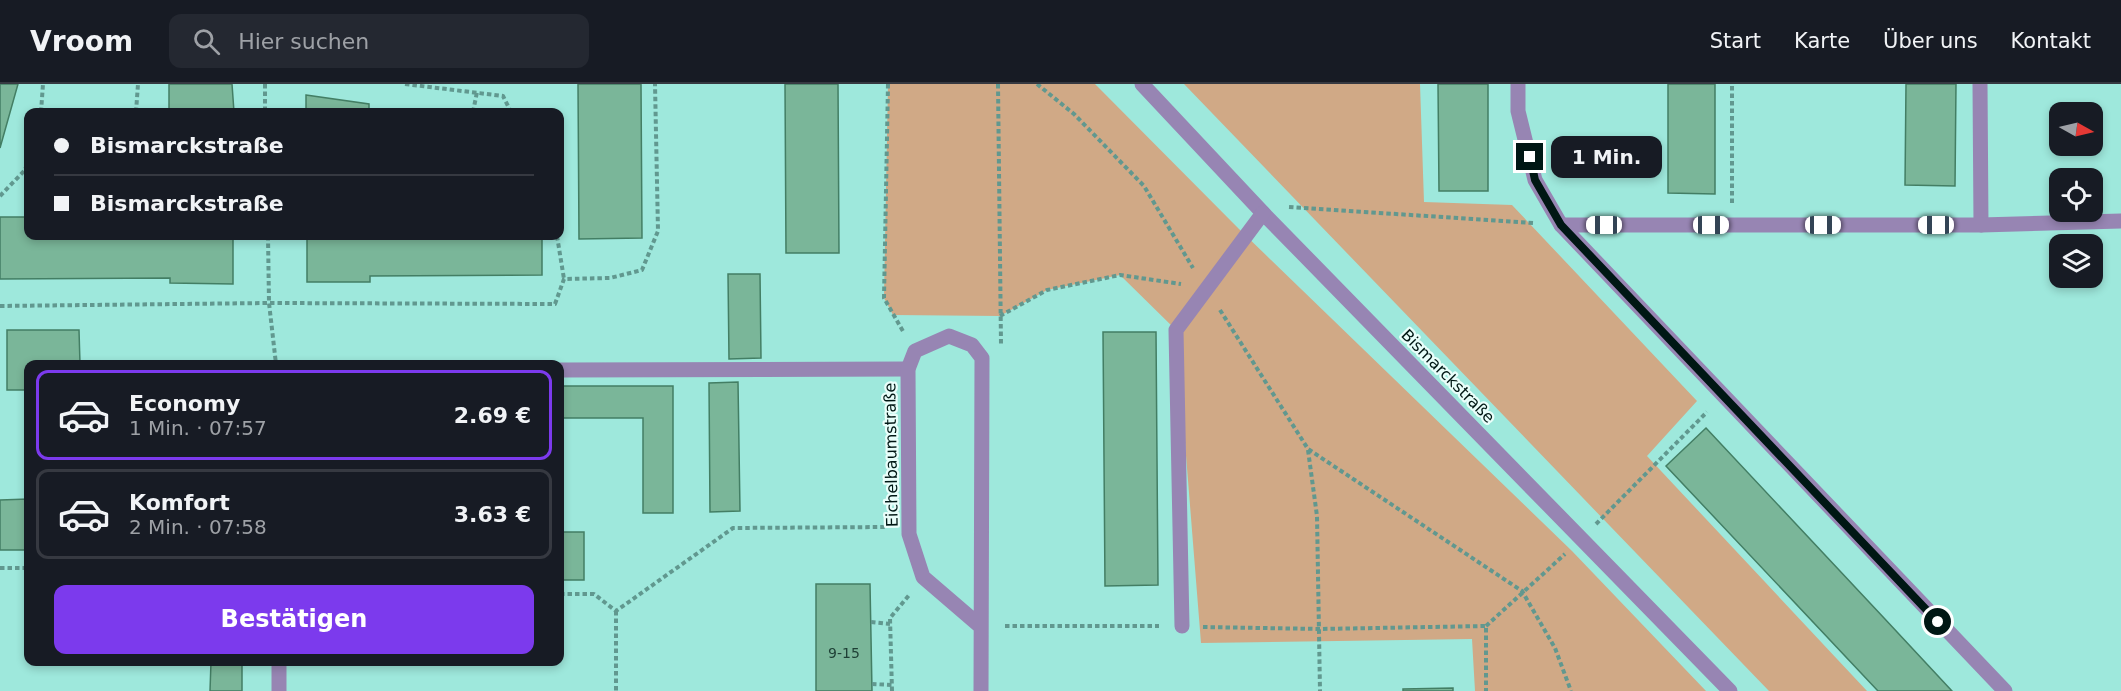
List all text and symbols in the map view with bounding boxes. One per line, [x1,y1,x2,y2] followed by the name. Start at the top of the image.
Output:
[169,14,589,68] search box
[30,25,133,58] text: Vroom
[190,25,223,58] icon: search
[238,29,369,54] text: Hier suchen
[1710,29,1761,53] text: Start
[1794,29,1850,53] text: Karte
[1883,29,1978,53] text: Über uns
[2011,29,2091,53] text: Kontakt
[2049,102,2103,156] north arrow
[2049,102,2103,288] map controls
[90,133,284,158] text: Bismarckstraße
[1551,136,1662,178] callout: 1 Min.
[1516,143,1543,170] route end
[1572,145,1641,169] text: 1 Min.
[2049,168,2103,222] button: locate
[90,191,284,216] text: Bismarckstraße
[1586,216,1622,234] car
[1693,216,1729,234] car
[1805,216,1841,234] car
[1918,216,1954,234] car
[2049,234,2103,288] button: layers
[1397,325,1499,427] street label: Bismarckstraße
[880,383,902,527] street label: Eichelbaumstraße
[57,388,111,442] icon: car
[129,391,240,416] text: Economy
[454,403,531,428] text: 2.69 €
[129,416,267,440] text: 1 Min. · 07:57
[57,487,111,541] icon: car
[129,490,230,515] text: Komfort
[454,502,531,527] text: 3.63 €
[129,515,267,539] text: 2 Min. · 07:58
[54,585,534,654] button: Bestätigen
[1924,608,1951,635] route start
[828,645,860,661] house number: 9-15

